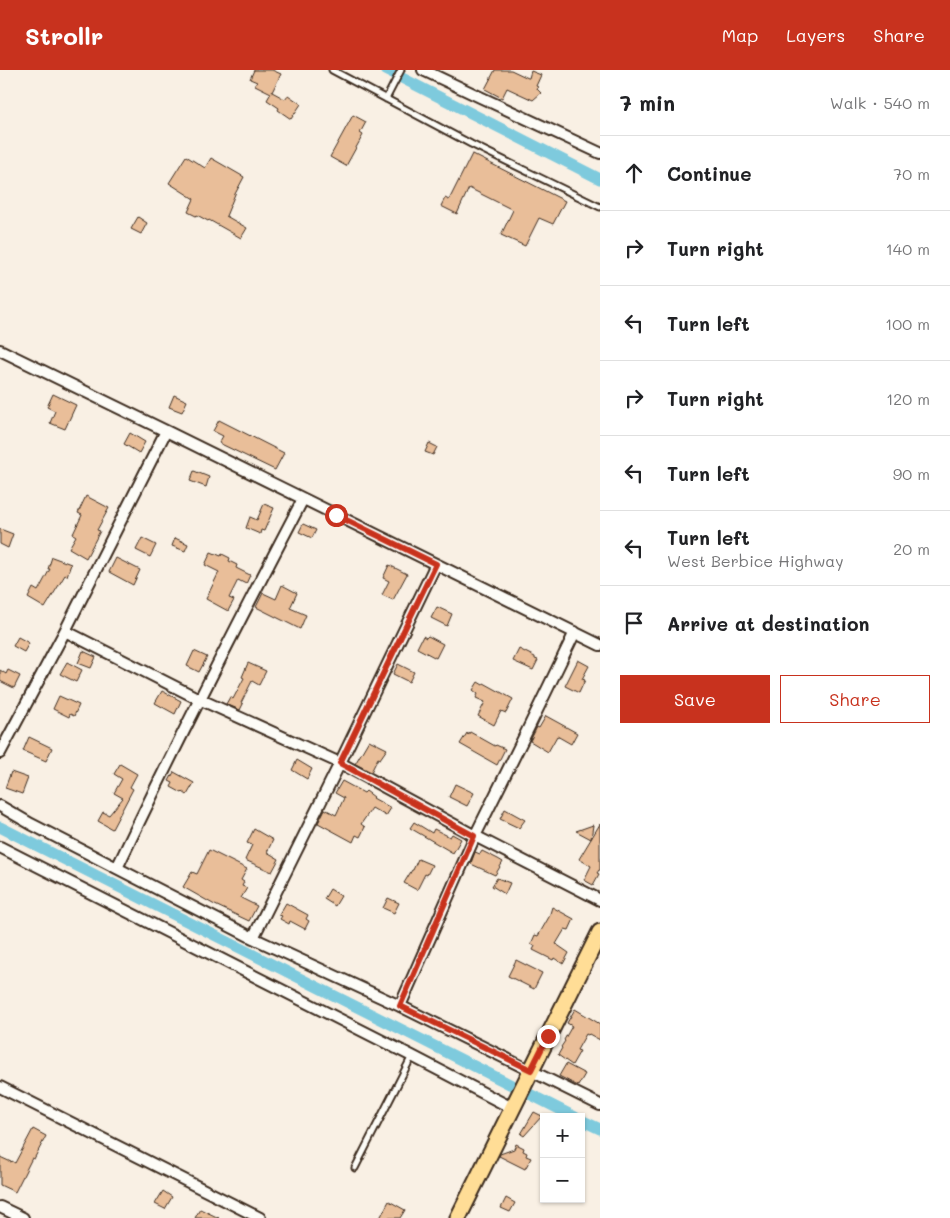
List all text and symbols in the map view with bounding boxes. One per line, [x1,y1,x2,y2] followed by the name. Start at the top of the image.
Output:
[25,20,103,51] text: Strollr
[722,23,758,47] text: Map
[786,23,845,47] text: Layers
[873,23,925,47] text: Share
[620,89,675,116] text: 7 min
[830,92,930,113] text: Walk · 540 m
[620,159,648,187] icon: ahead
[667,161,752,186] text: Continue
[893,163,930,184] text: 70 m
[620,234,648,262] icon: right
[667,236,764,261] text: Turn right
[886,238,930,259] text: 140 m
[620,309,648,337] icon: left
[667,311,750,336] text: Turn left
[885,313,930,334] text: 100 m
[620,384,648,412] icon: right
[667,386,764,411] text: Turn right
[886,388,930,409] text: 120 m
[620,459,648,487] icon: left
[667,461,750,486] text: Turn left
[893,463,930,484] text: 90 m
[325,504,348,527] route start
[667,525,750,550] text: Turn left
[620,534,648,562] icon: left
[893,538,930,559] text: 20 m
[667,550,844,571] text: West Berbice Highway
[620,609,648,637] icon: arrive
[667,611,870,636] text: Arrive at destination
[620,675,770,723] button: Save
[780,675,930,723] button: Share
[537,1025,560,1048] route end
[540,1113,585,1203] map controls
[540,1113,585,1158] button: +
[540,1158,585,1203] button: −

